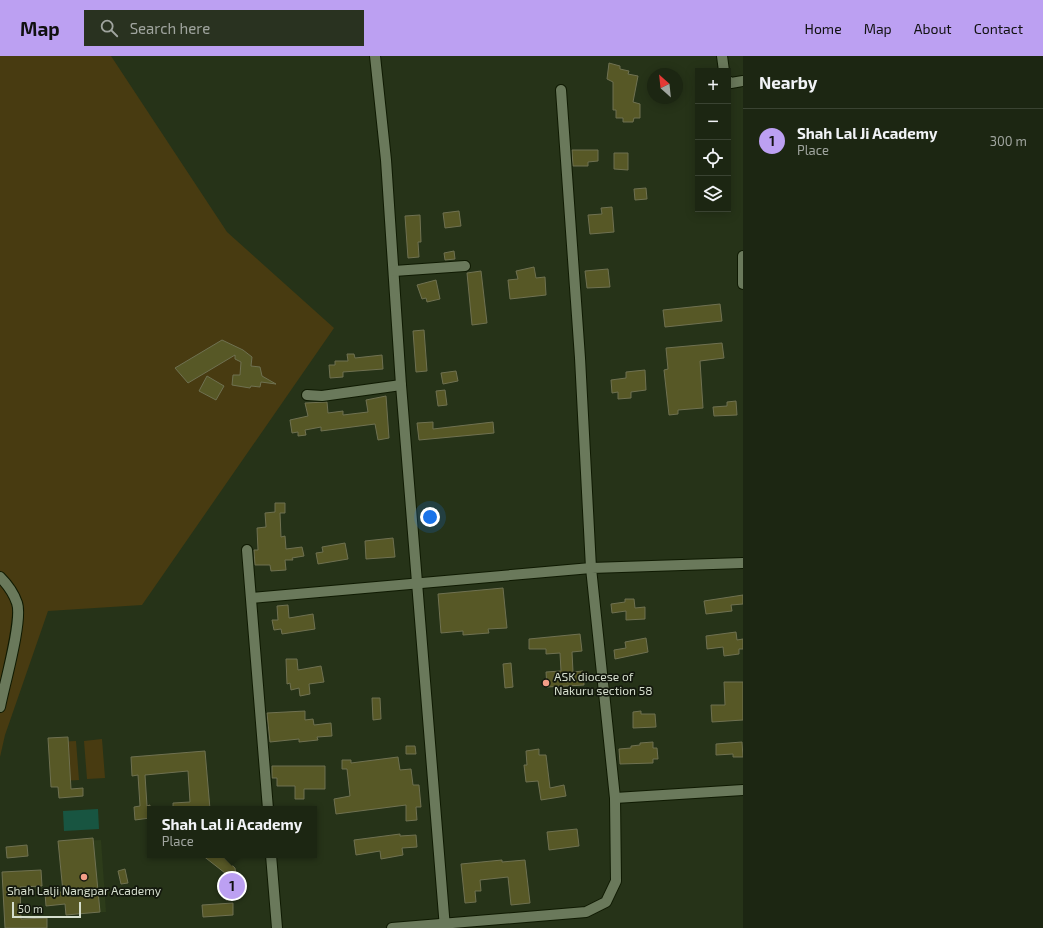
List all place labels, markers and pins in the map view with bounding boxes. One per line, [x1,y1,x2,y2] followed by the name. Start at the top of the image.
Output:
[554,669,652,697] place label: ASK diocese of Nakuru section 58
[541,678,551,688] marker: ASK diocese of Nakuru section 58
[219,871,245,901] pin: 1
[79,872,89,882] marker: Shah Lalji Nangpar Academy
[7,883,162,898] place label: Shah Lalji Nangpar Academy

